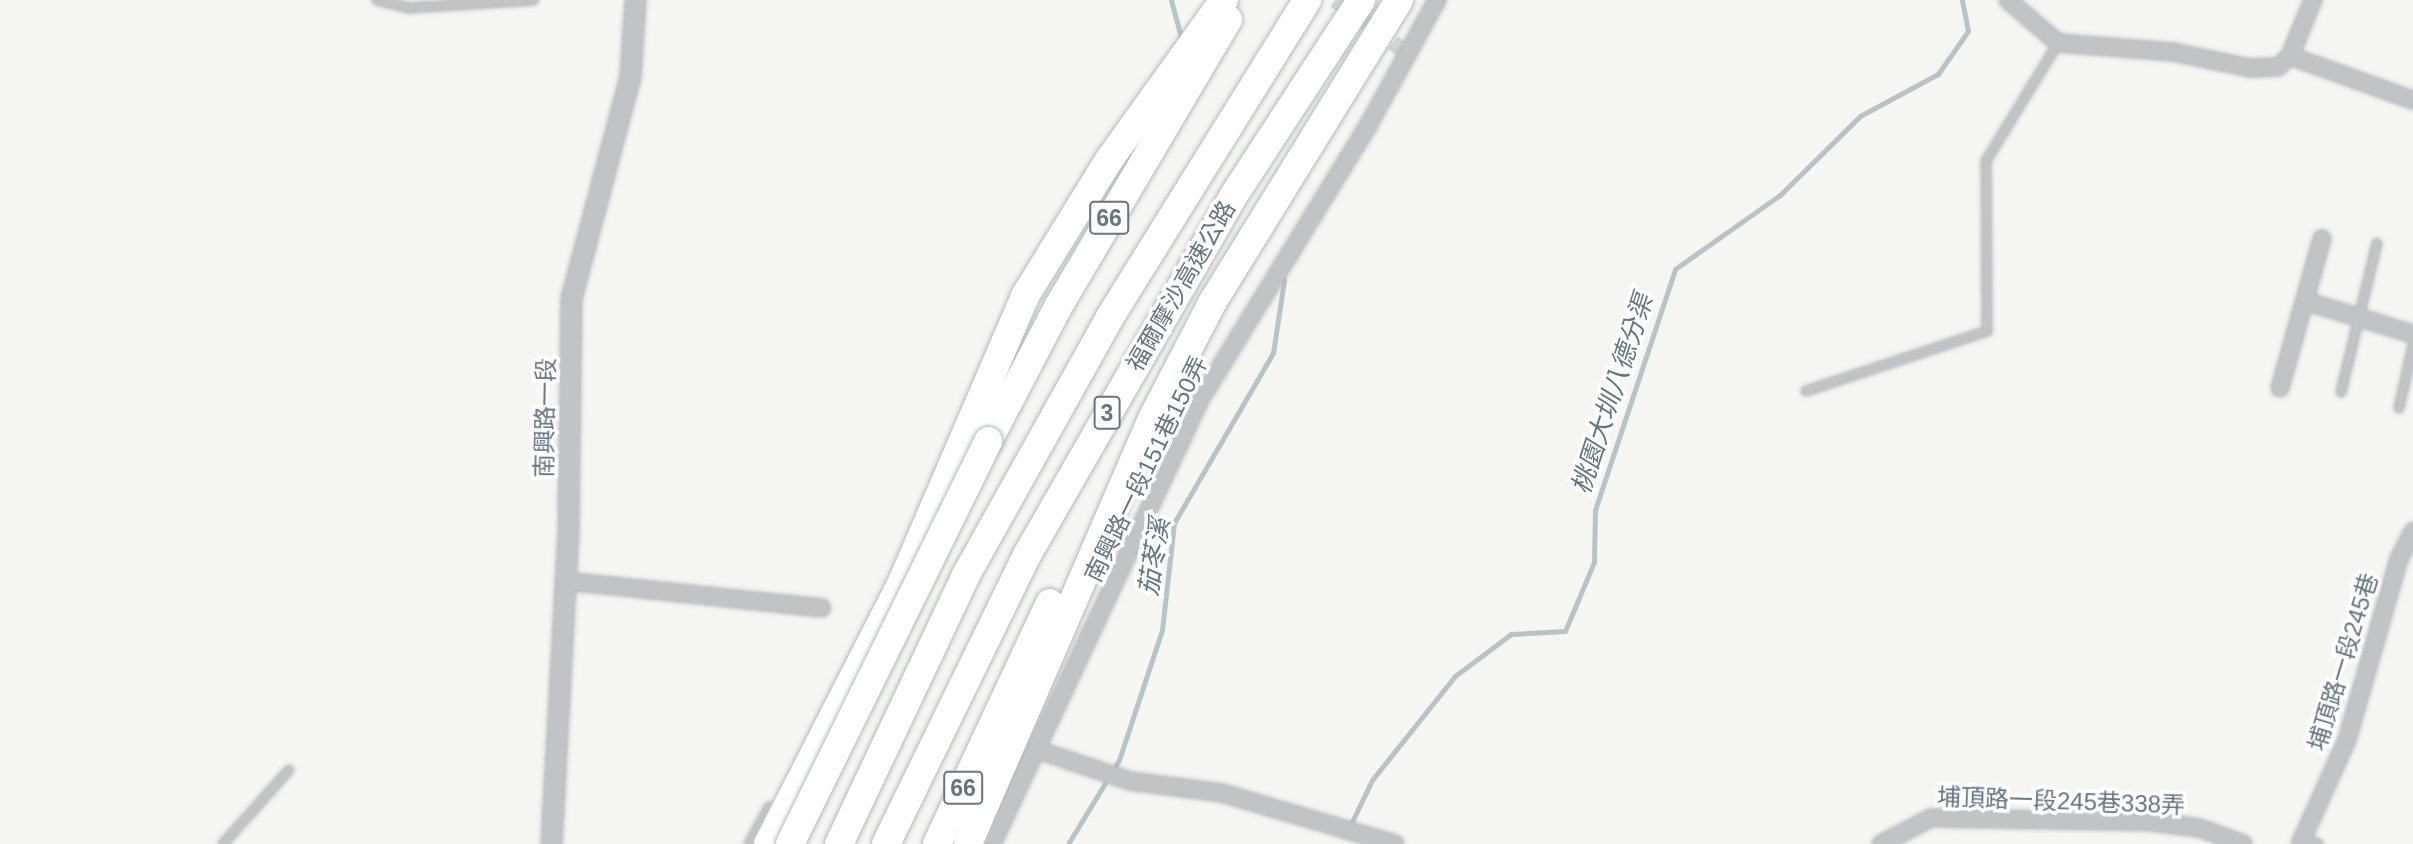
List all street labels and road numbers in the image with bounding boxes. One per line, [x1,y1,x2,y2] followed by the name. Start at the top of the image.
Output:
[1121,196,1241,376] street label: 福爾摩沙高速公路
[1088,198,1130,238] road number: 66
[1079,351,1213,587] street label: 南興路一段151巷150弄
[530,358,560,478] street label: 南興路一段
[1093,394,1121,432] road number: 3
[2302,570,2384,754] street label: 埔頂路一段245巷
[942,768,984,808] road number: 66
[1937,782,2185,820] street label: 埔頂路一段245巷338弄

